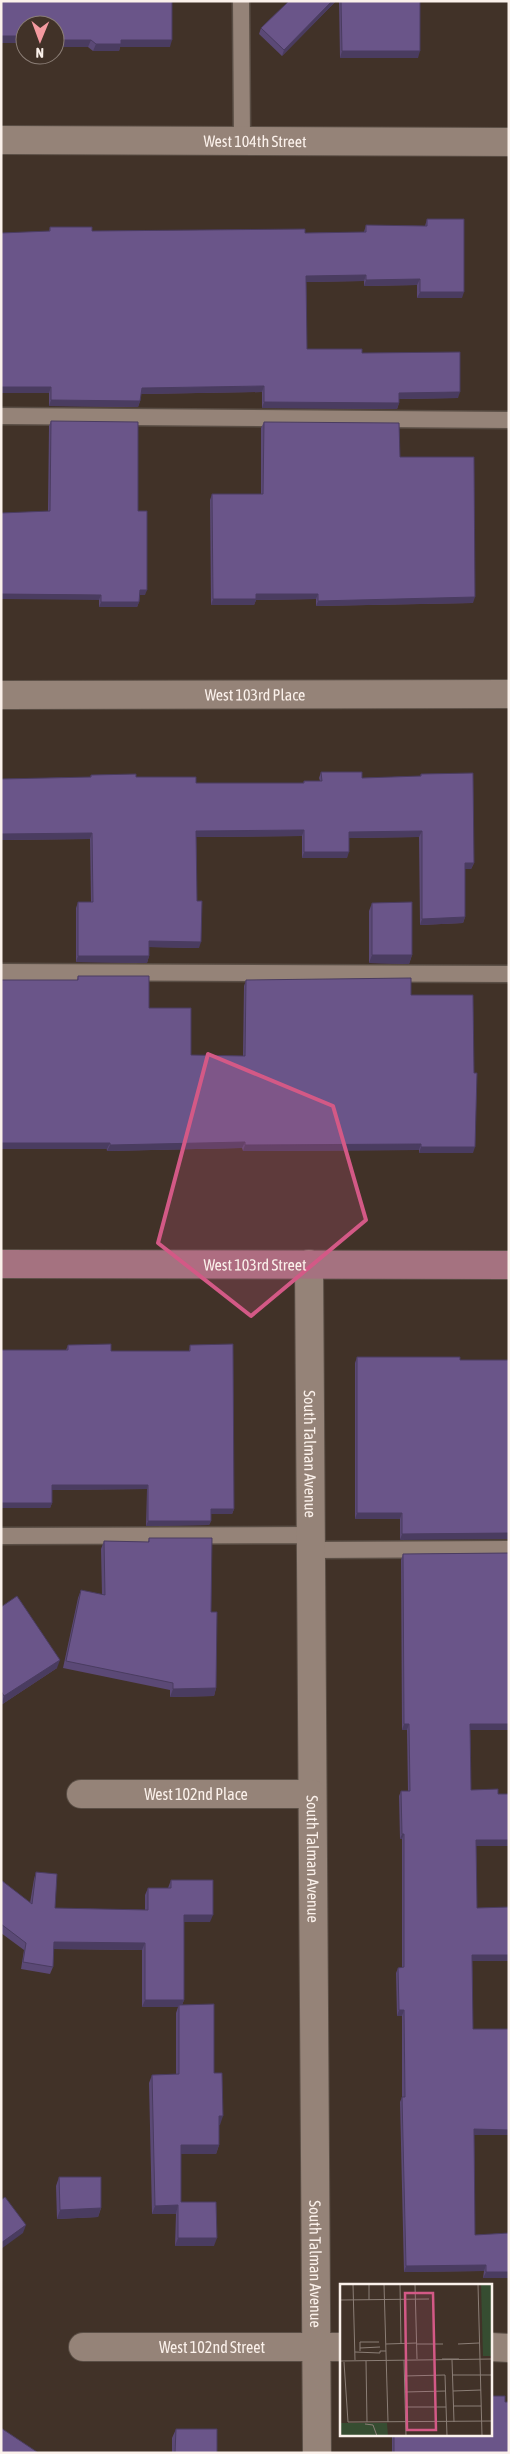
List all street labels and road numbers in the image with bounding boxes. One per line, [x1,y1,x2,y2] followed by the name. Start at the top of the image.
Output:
[203,132,307,150] street label: West 104th Street
[205,685,305,704] street label: West 103rd Place
[203,1255,307,1274] street label: West 103rd Street
[301,1390,320,1518] street label: South Talman Avenue
[144,1785,248,1803] street label: West 102nd Place
[304,1795,322,1923] street label: South Talman Avenue
[306,2200,325,2328] street label: South Talman Avenue
[159,2338,265,2356] street label: West 102nd Street

